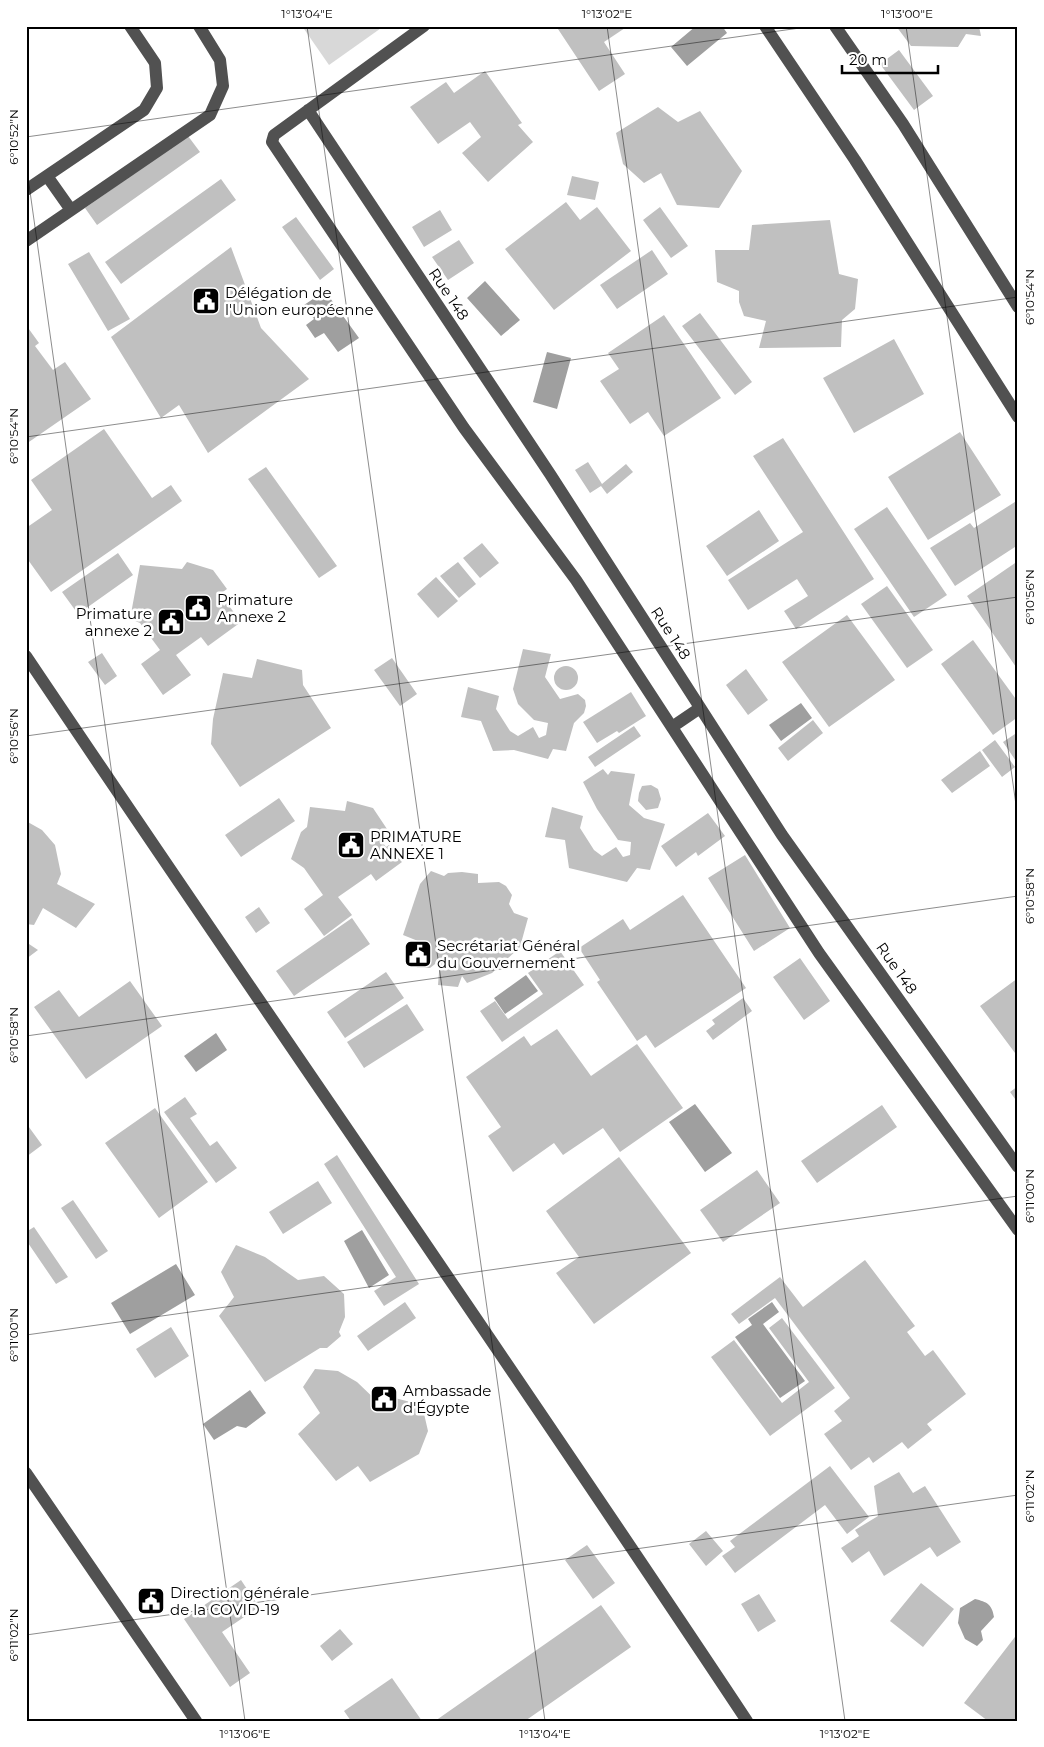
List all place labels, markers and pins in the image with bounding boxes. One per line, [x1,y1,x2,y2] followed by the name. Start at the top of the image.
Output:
[225,283,374,319] place label: Délégation de l'Union européenne
[191,286,221,316] public building icon: Délégation de l'Union européenne
[217,590,293,626] place label: Primature Annexe 2
[183,593,213,623] public building icon: Primature Annexe 2
[76,604,152,640] place label: Primature annexe 2
[156,607,186,637] public building icon: Primature annexe 2
[370,827,462,863] place label: PRIMATURE ANNEXE 1
[336,830,366,860] public building icon: PRIMATURE ANNEXE 1
[437,936,580,972] place label: Secrétariat Général du Gouvernement
[403,939,433,969] public building icon: Secrétariat Général du Gouvernement
[403,1381,491,1417] place label: Ambassade d'Égypte
[369,1384,399,1414] public building icon: Ambassade d'Égypte
[170,1583,309,1619] place label: Direction générale de la COVID-19
[136,1586,166,1616] public building icon: Direction générale de la COVID-19

